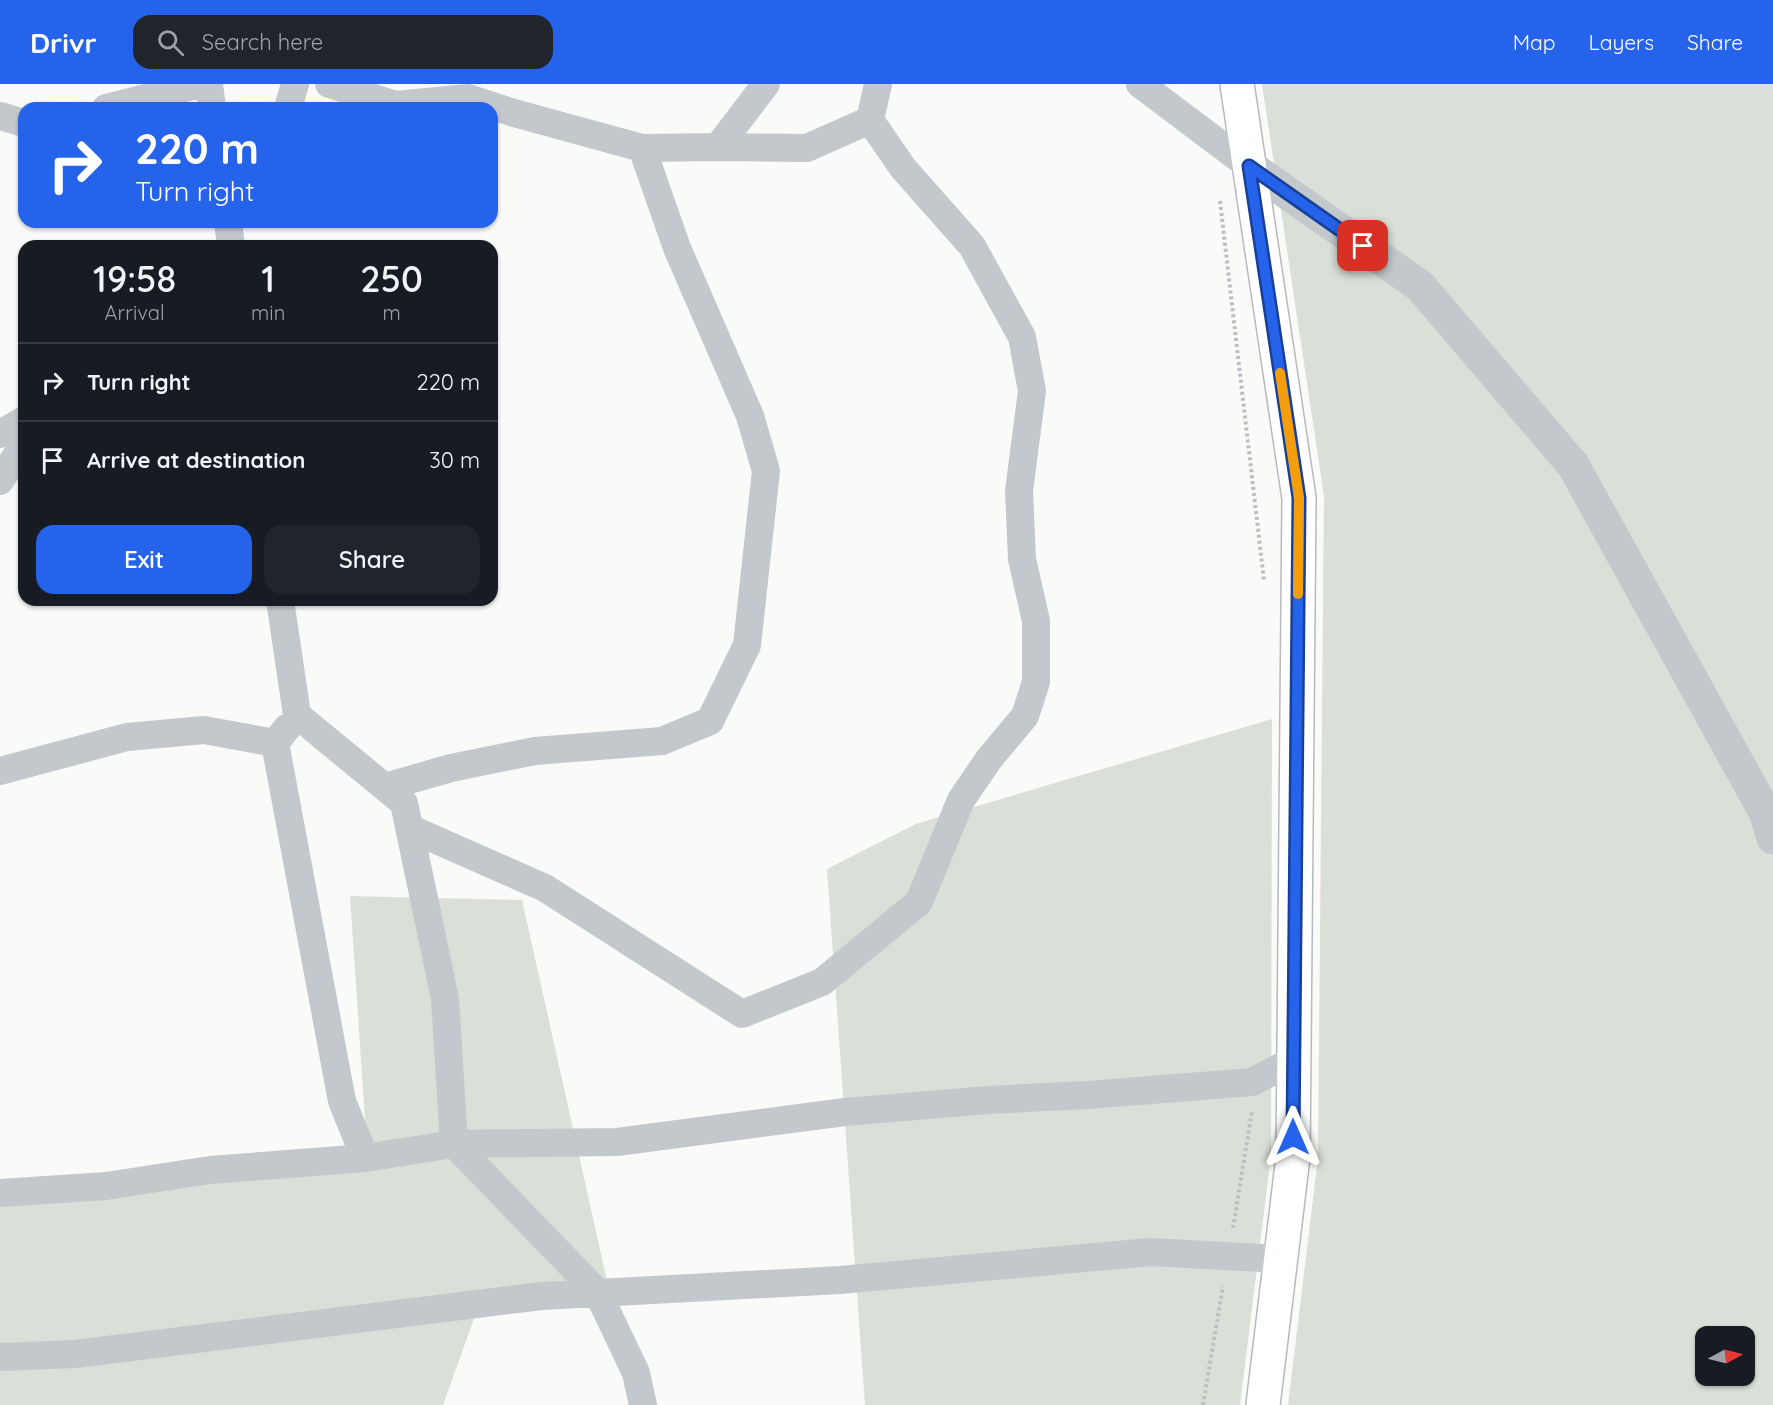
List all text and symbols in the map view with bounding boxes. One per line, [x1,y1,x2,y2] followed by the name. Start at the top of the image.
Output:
[133,15,553,69] search box
[30,25,97,60] text: Drivr
[154,26,187,59] icon: search
[202,28,323,56] text: Search here
[1513,29,1556,55] text: Map
[1589,29,1654,55] text: Layers
[1687,29,1743,55] text: Share
[135,122,259,175] text: 220 m
[36,126,114,204] icon: right
[135,174,254,208] text: Turn right
[1337,220,1388,271] pin
[1346,229,1379,262] icon: arrive
[93,256,176,301] text: 19:58
[261,256,275,301] text: 1
[360,256,423,301] text: 250
[105,300,165,325] text: Arrival
[251,300,285,325] text: min
[382,300,401,325] text: m
[36,366,69,399] icon: right
[87,368,191,396] text: Turn right
[416,368,480,396] text: 220 m
[36,444,69,477] icon: arrive
[87,446,305,474] text: Arrive at destination
[429,446,480,474] text: 30 m
[36,525,252,594] button: Exit
[264,525,480,594] button: Share
[1261,1105,1325,1169] position arrow
[1695,1326,1755,1386] north arrow
[1695,1326,1755,1386] map controls

